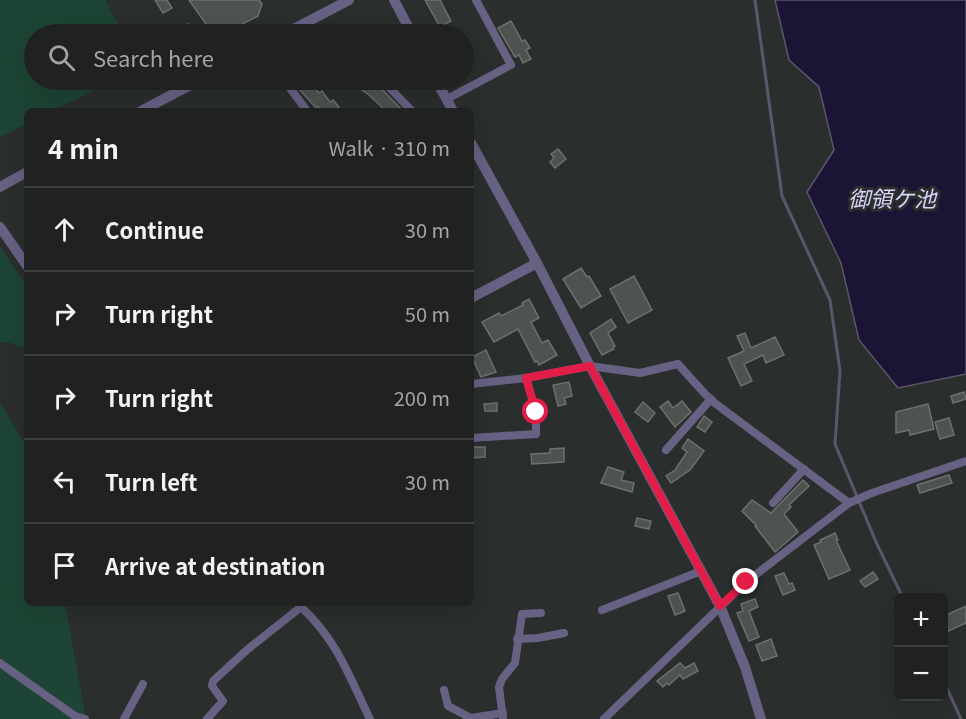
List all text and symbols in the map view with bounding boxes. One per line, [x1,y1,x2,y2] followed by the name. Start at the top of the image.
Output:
[24,24,474,90] search box
[45,41,78,74] icon: search
[93,41,214,73] text: Search here
[48,129,119,166] text: 4 min
[328,133,450,162] text: Walk · 310 m
[848,181,938,213] water label: 御領ケ池
[48,213,81,246] icon: ahead
[105,213,204,245] text: Continue
[405,215,450,244] text: 30 m
[48,297,81,330] icon: right
[105,297,213,329] text: Turn right
[405,299,450,328] text: 50 m
[48,381,81,414] icon: right
[105,381,213,413] text: Turn right
[394,383,450,412] text: 200 m
[522,398,548,424] route start
[48,465,81,498] icon: left
[105,465,197,497] text: Turn left
[405,467,450,496] text: 30 m
[48,549,81,582] icon: arrive
[105,549,325,581] text: Arrive at destination
[732,568,758,594] route end
[894,593,948,701] map controls
[894,593,948,647] button: +
[894,647,948,701] button: −

